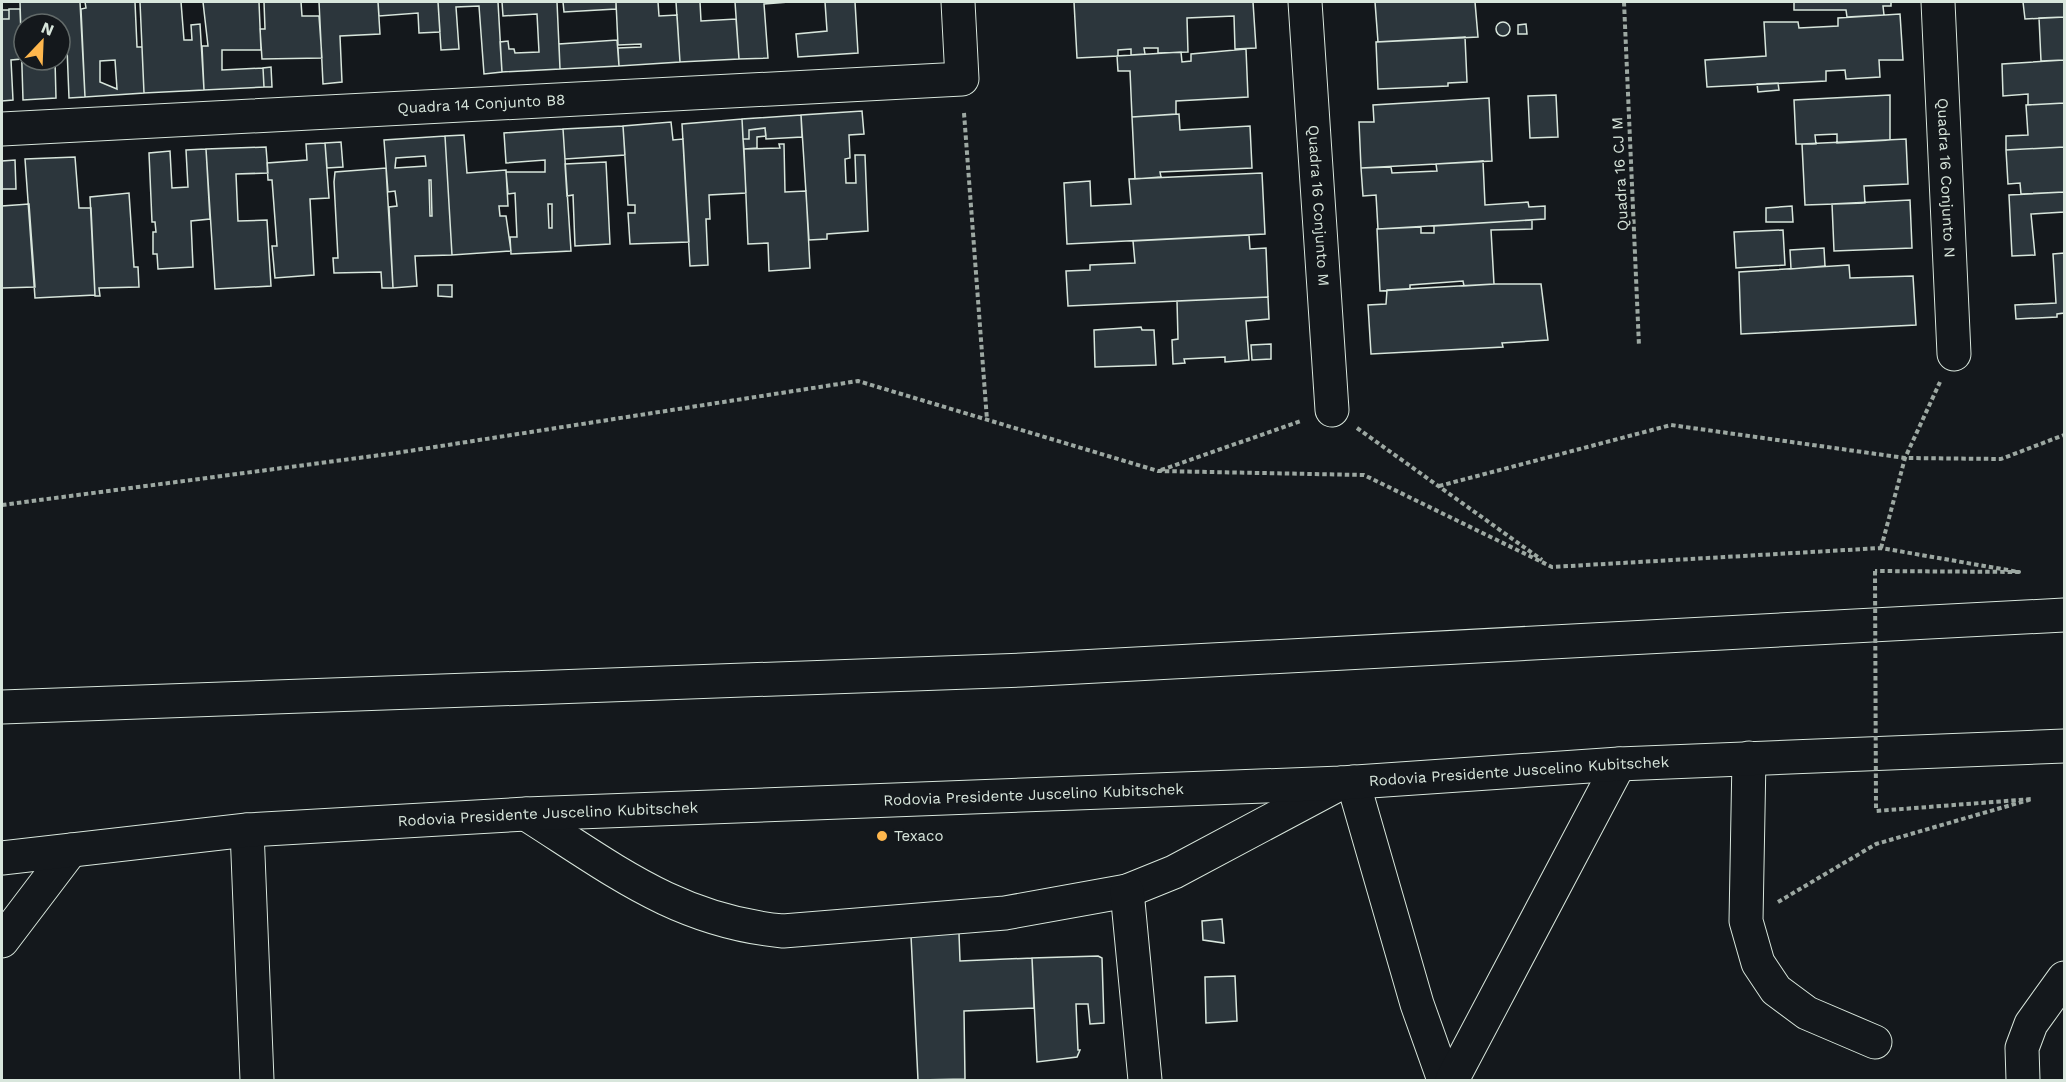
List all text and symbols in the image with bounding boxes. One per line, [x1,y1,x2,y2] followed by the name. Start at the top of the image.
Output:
[12,12,72,72] north arrow
[38,18,57,40] text: N
[397,91,566,117] street label: Quadra 14 Conjunto B8
[1933,98,1959,258] street label: Quadra 16 Conjunto N
[1608,117,1632,231] street label: Quadra 16 CJ M
[1304,124,1333,287] street label: Quadra 16 Conjunto M
[1368,753,1670,790] street label: Rodovia Presidente Juscelino Kubitschek
[883,780,1185,809] street label: Rodovia Presidente Juscelino Kubitschek
[397,798,699,830] street label: Rodovia Presidente Juscelino Kubitschek
[894,827,944,845] place label: Texaco
[875,829,889,843] marker: Texaco

